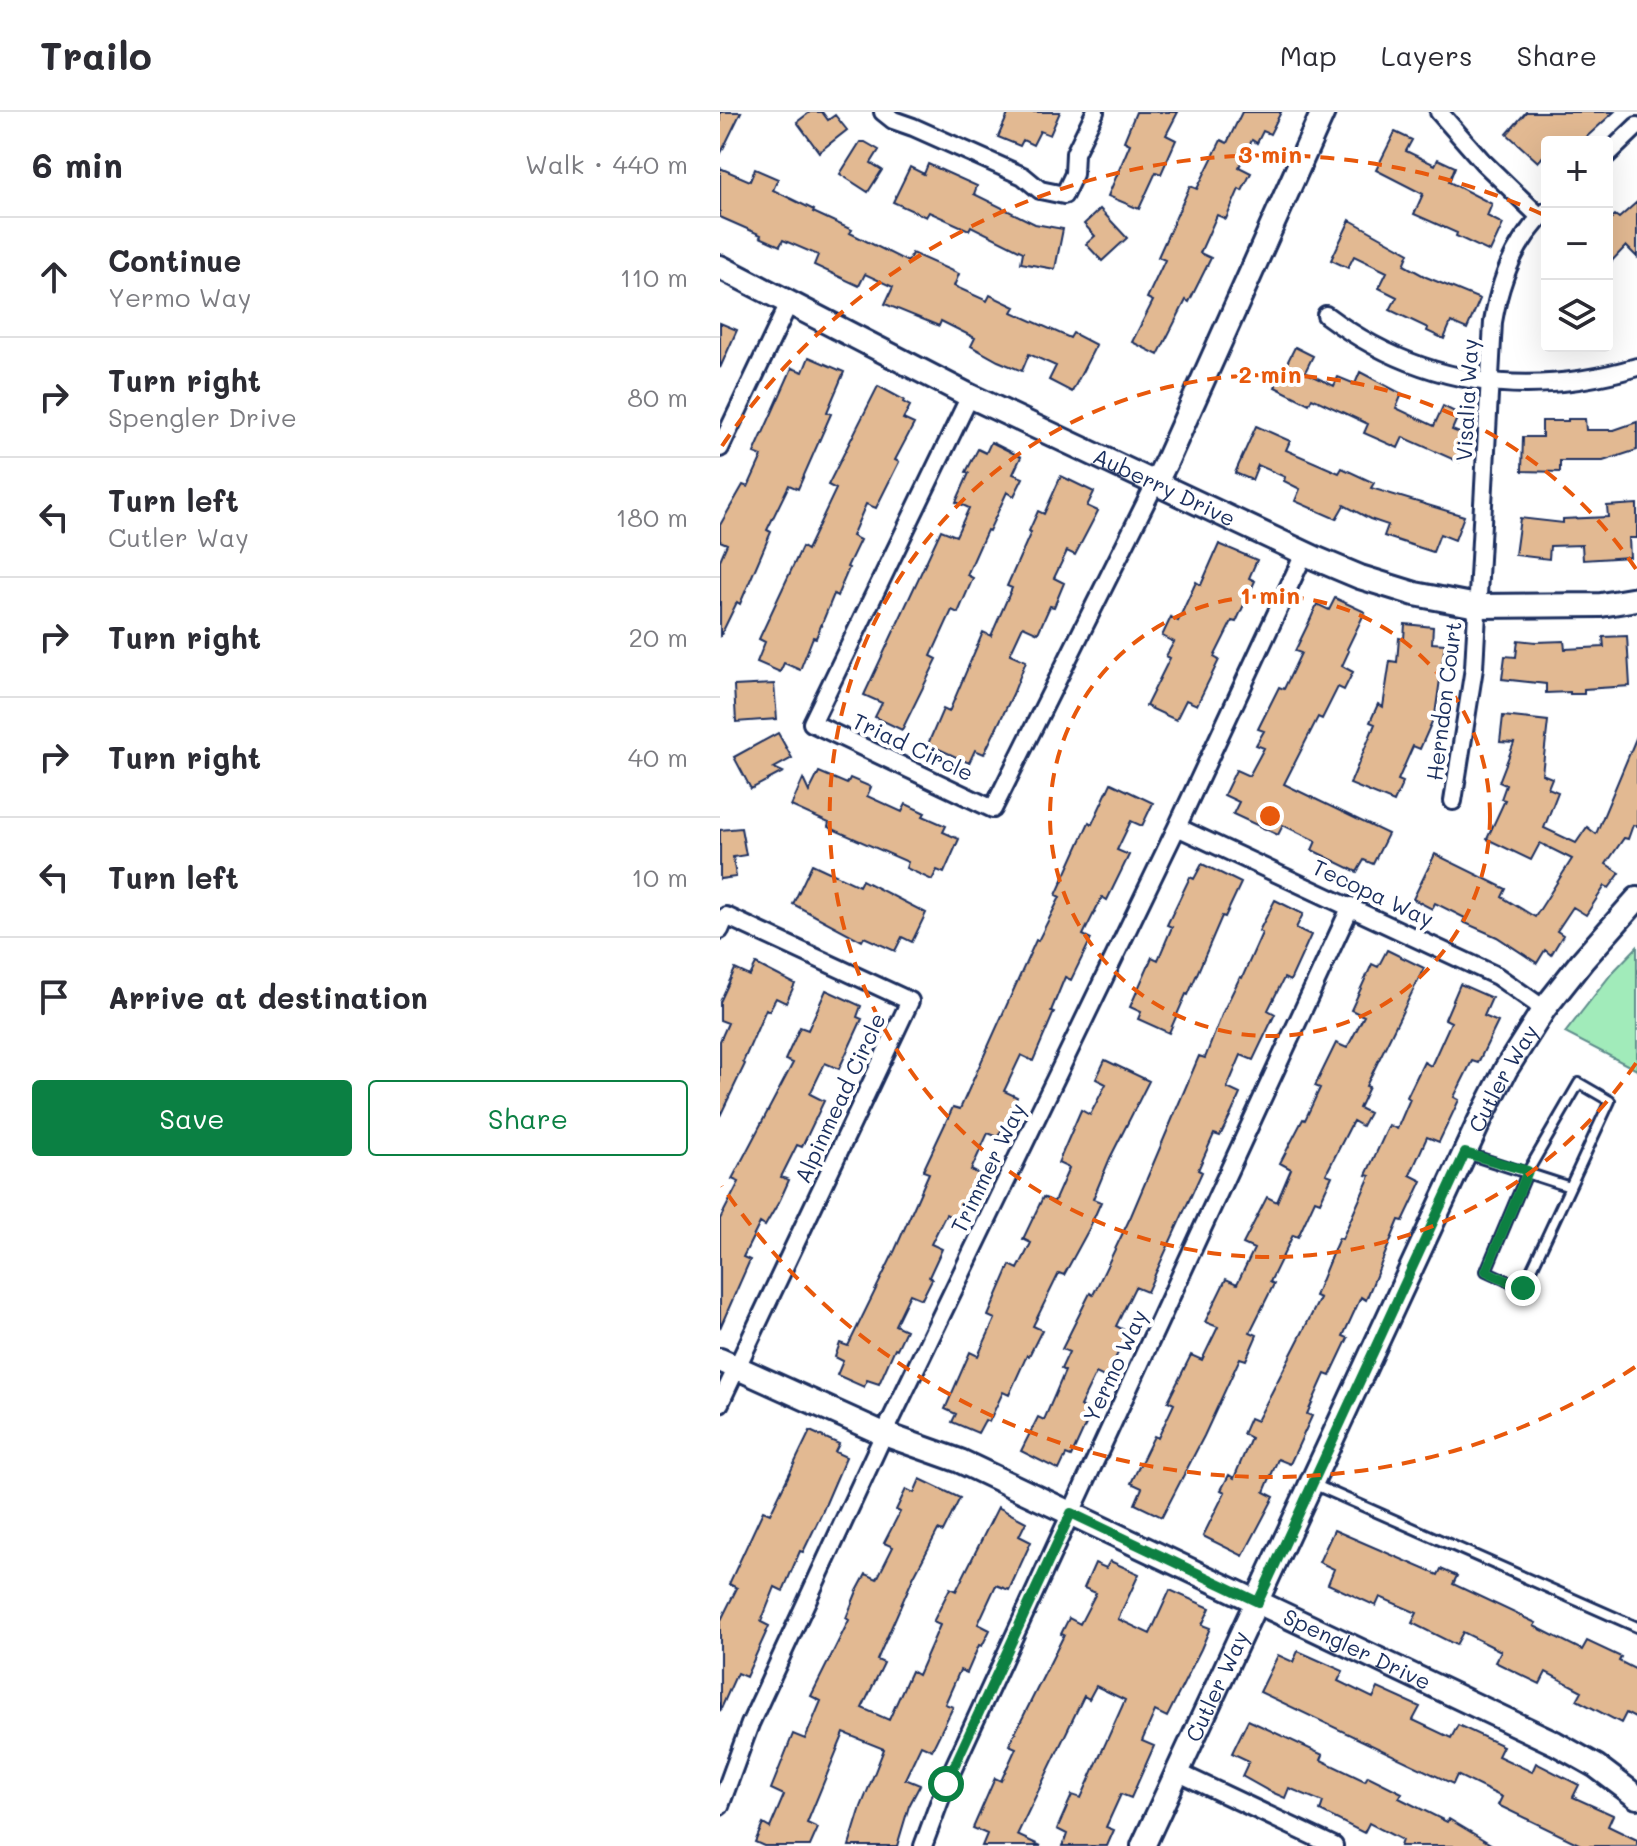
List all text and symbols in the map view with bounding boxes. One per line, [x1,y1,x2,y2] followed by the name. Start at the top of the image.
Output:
[40,30,152,80] text: Trailo
[1280,37,1337,73] text: Map
[1381,37,1473,73] text: Layers
[1517,37,1597,73] text: Share
[1541,136,1613,352] map controls
[1541,136,1613,208] button: +
[1238,138,1302,169] text: 3 min
[32,142,123,187] text: 6 min
[525,147,688,181] text: Walk · 440 m
[1541,208,1613,280] button: −
[108,240,241,280] text: Continue
[32,255,76,299] icon: ahead
[620,260,688,294] text: 110 m
[108,280,251,314] text: Yermo Way
[1541,280,1613,352] button: layers
[1449,338,1484,462] street label: Visalia Way
[1239,358,1302,389] text: 2 min
[108,360,261,400] text: Turn right
[32,375,76,419] icon: right
[627,380,688,414] text: 80 m
[108,400,297,434] text: Spengler Drive
[1089,441,1240,533] street label: Auberry Drive
[108,480,239,520] text: Turn left
[32,495,76,539] icon: left
[616,500,688,534] text: 180 m
[108,520,249,554] text: Cutler Way
[1240,579,1300,610] text: 1 min
[32,615,76,659] icon: right
[108,617,261,657] text: Turn right
[628,620,688,654] text: 20 m
[1419,620,1468,782] street label: Herndon Court
[848,706,978,787] street label: Triad Circle
[32,735,76,779] icon: right
[108,737,261,777] text: Turn right
[628,740,688,774] text: 40 m
[1256,802,1284,830] centre of rings
[1308,852,1439,933] street label: Tecopa Way
[32,855,76,899] icon: left
[108,857,239,897] text: Turn left
[631,860,688,894] text: 10 m
[32,975,76,1019] icon: arrive
[108,977,428,1017] text: Arrive at destination
[787,1008,892,1188] street label: Alpinmead Circle
[1461,1019,1545,1137] street label: Cutler Way
[32,1080,352,1156] button: Save
[368,1080,688,1156] button: Share
[944,1098,1032,1238] street label: Trimmer Way
[1505,1270,1541,1306] route end
[1076,1305,1153,1427] street label: Yermo Way
[1279,1601,1436,1696] street label: Spengler Drive
[1178,1626,1255,1746] street label: Cutler Way
[928,1766,964,1802] route start

